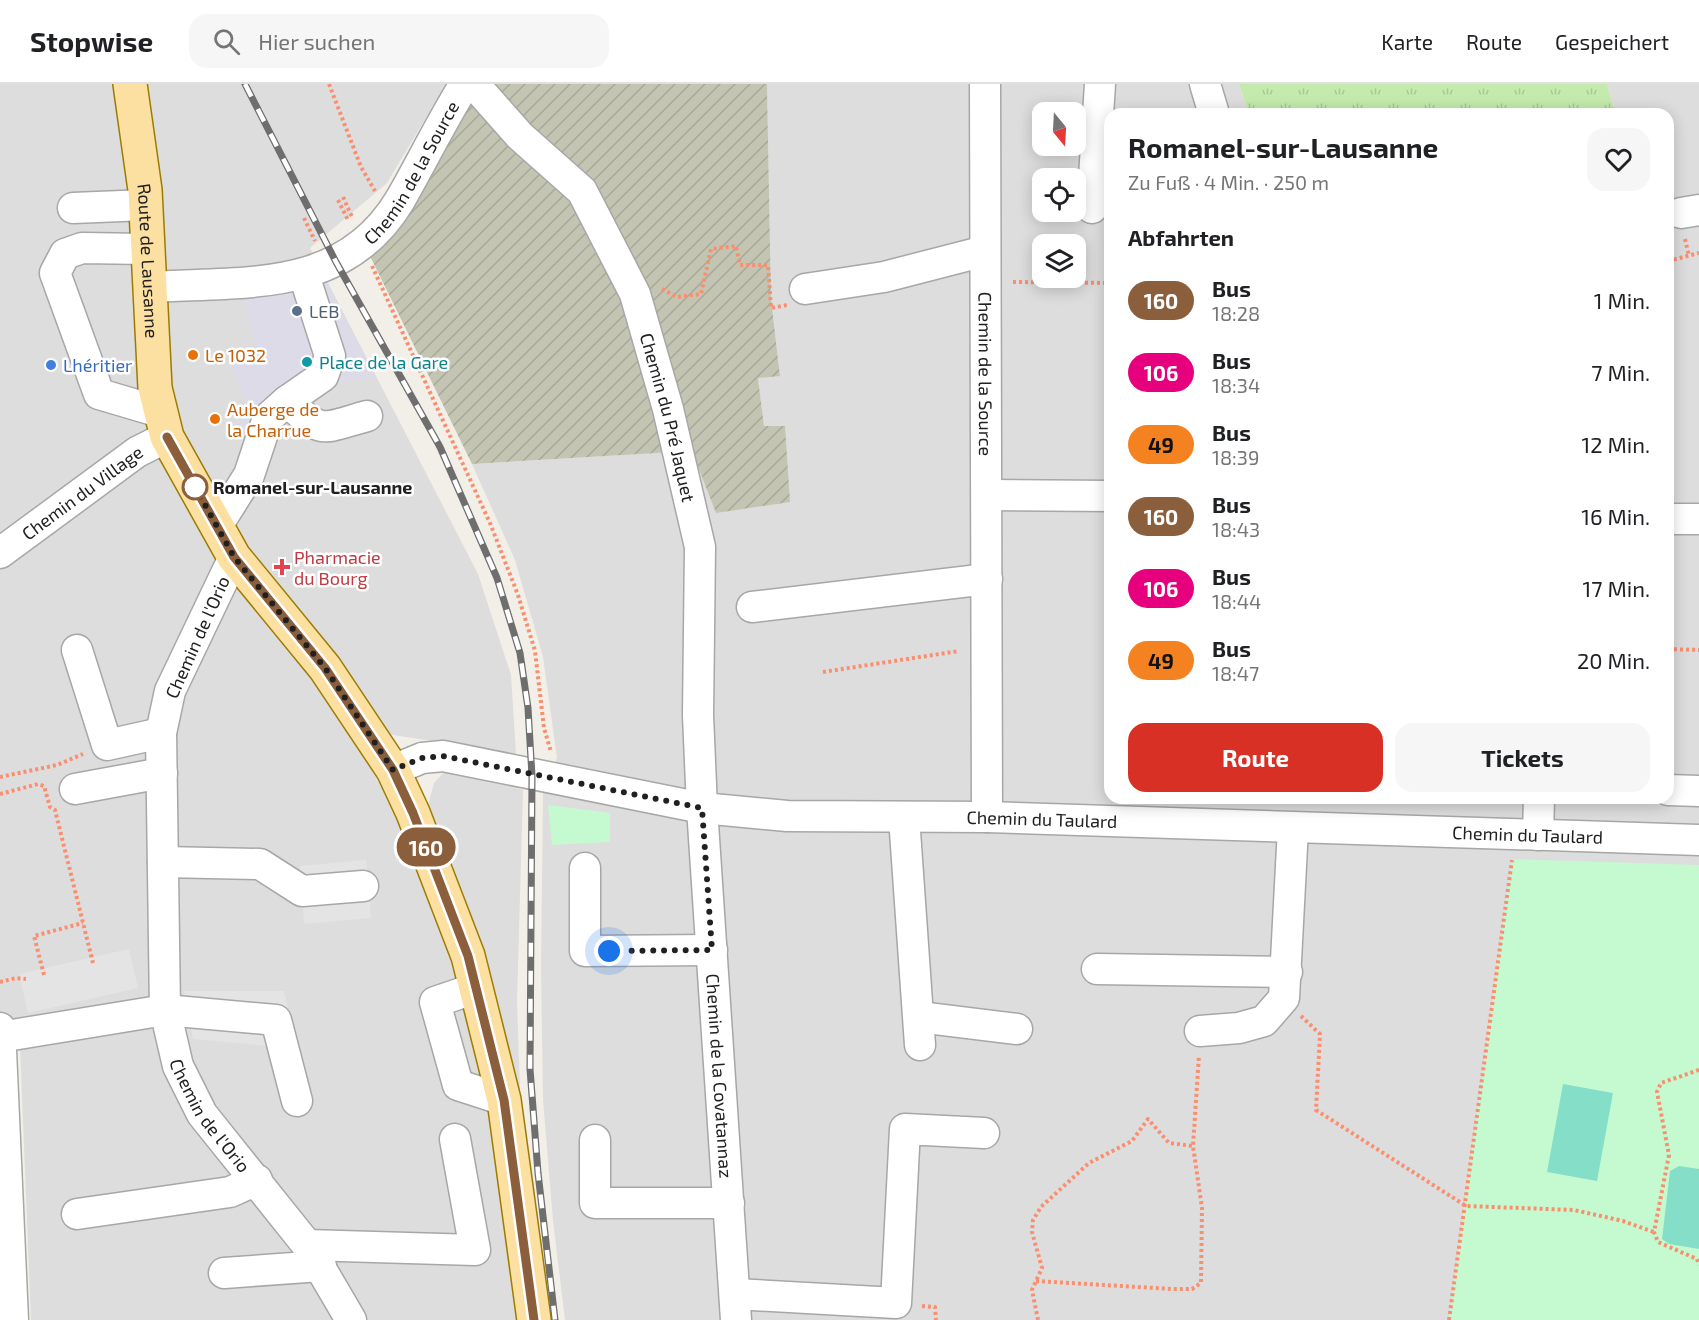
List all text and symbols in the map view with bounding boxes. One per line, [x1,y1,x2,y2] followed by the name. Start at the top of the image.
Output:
[189,14,609,68] search box
[30,24,153,58] text: Stopwise
[210,25,243,58] icon: search
[258,28,375,54] text: Hier suchen
[1381,29,1433,54] text: Karte
[1466,29,1522,54] text: Route
[1555,29,1669,54] text: Gespeichert
[359,97,463,249] street label: Chemin de la Source
[1032,102,1086,156] north arrow
[1032,102,1086,288] map controls
[1587,128,1650,191] button: heart
[1128,130,1438,164] text: Romanel-sur-Lausanne
[1032,168,1086,222] button: locate
[1128,170,1329,194] text: Zu Fuß · 4 Min. · 250 m
[133,182,163,339] street label: Route de Lausanne
[1128,224,1234,250] text: Abfahrten
[1032,234,1086,288] button: layers
[1212,275,1251,301] text: Bus
[1594,287,1650,313] text: 1 Min.
[1144,288,1178,313] text: 160
[975,292,997,456] street label: Chemin de la Source
[309,300,340,322] place label: LEB
[1212,301,1260,325] text: 18:28
[290,304,304,318] marker: LEB
[636,330,700,504] street label: Chemin du Pré Jaquet
[205,344,266,366] place label: Le 1032
[1212,347,1251,373] text: Bus
[186,348,200,362] marker: Le 1032
[319,351,448,373] place label: Place de la Gare
[63,354,132,376] place label: Lhéritier
[300,355,314,369] marker: Place de la Gare
[44,358,58,372] marker: Lhéritier
[1591,359,1650,385] text: 7 Min.
[1144,360,1178,385] text: 106
[1212,373,1260,397] text: 18:34
[227,398,319,441] place label: Auberge de la Charrue
[208,412,222,426] marker: Auberge de la Charrue
[1212,419,1251,445] text: Bus
[1581,431,1650,457] text: 12 Min.
[1148,432,1174,457] text: 49
[17,441,147,544] street label: Chemin du Village
[1212,445,1259,469] text: 18:39
[182,474,208,500] marker: Romanel-sur-Lausanne
[213,476,412,498] place label: Romanel-sur-Lausanne
[1212,491,1251,517] text: Bus
[1581,503,1650,529] text: 16 Min.
[1144,504,1178,529] text: 160
[1212,517,1260,541] text: 18:43
[294,546,381,589] place label: Pharmacie du Bourg
[275,560,289,574] marker: Pharmacie du Bourg
[1212,563,1251,589] text: Bus
[160,572,234,702] street label: Chemin de l'Orio
[1583,575,1650,601] text: 17 Min.
[1144,576,1178,601] text: 106
[1212,589,1261,613] text: 18:44
[1212,635,1251,661] text: Bus
[1577,647,1650,673] text: 20 Min.
[1148,648,1174,673] text: 49
[1212,661,1259,685] text: 18:47
[1128,723,1383,792] button: Route
[1395,723,1650,792] button: Tickets
[966,806,1118,832] street label: Chemin du Taulard
[1452,821,1603,848] street label: Chemin du Taulard
[392,828,460,867] line badge: 160
[409,835,443,860] text: 160
[594,936,624,966] your location
[702,973,738,1179] street label: Chemin de la Covatannaz
[166,1057,255,1177] street label: Chemin de l'Orio

